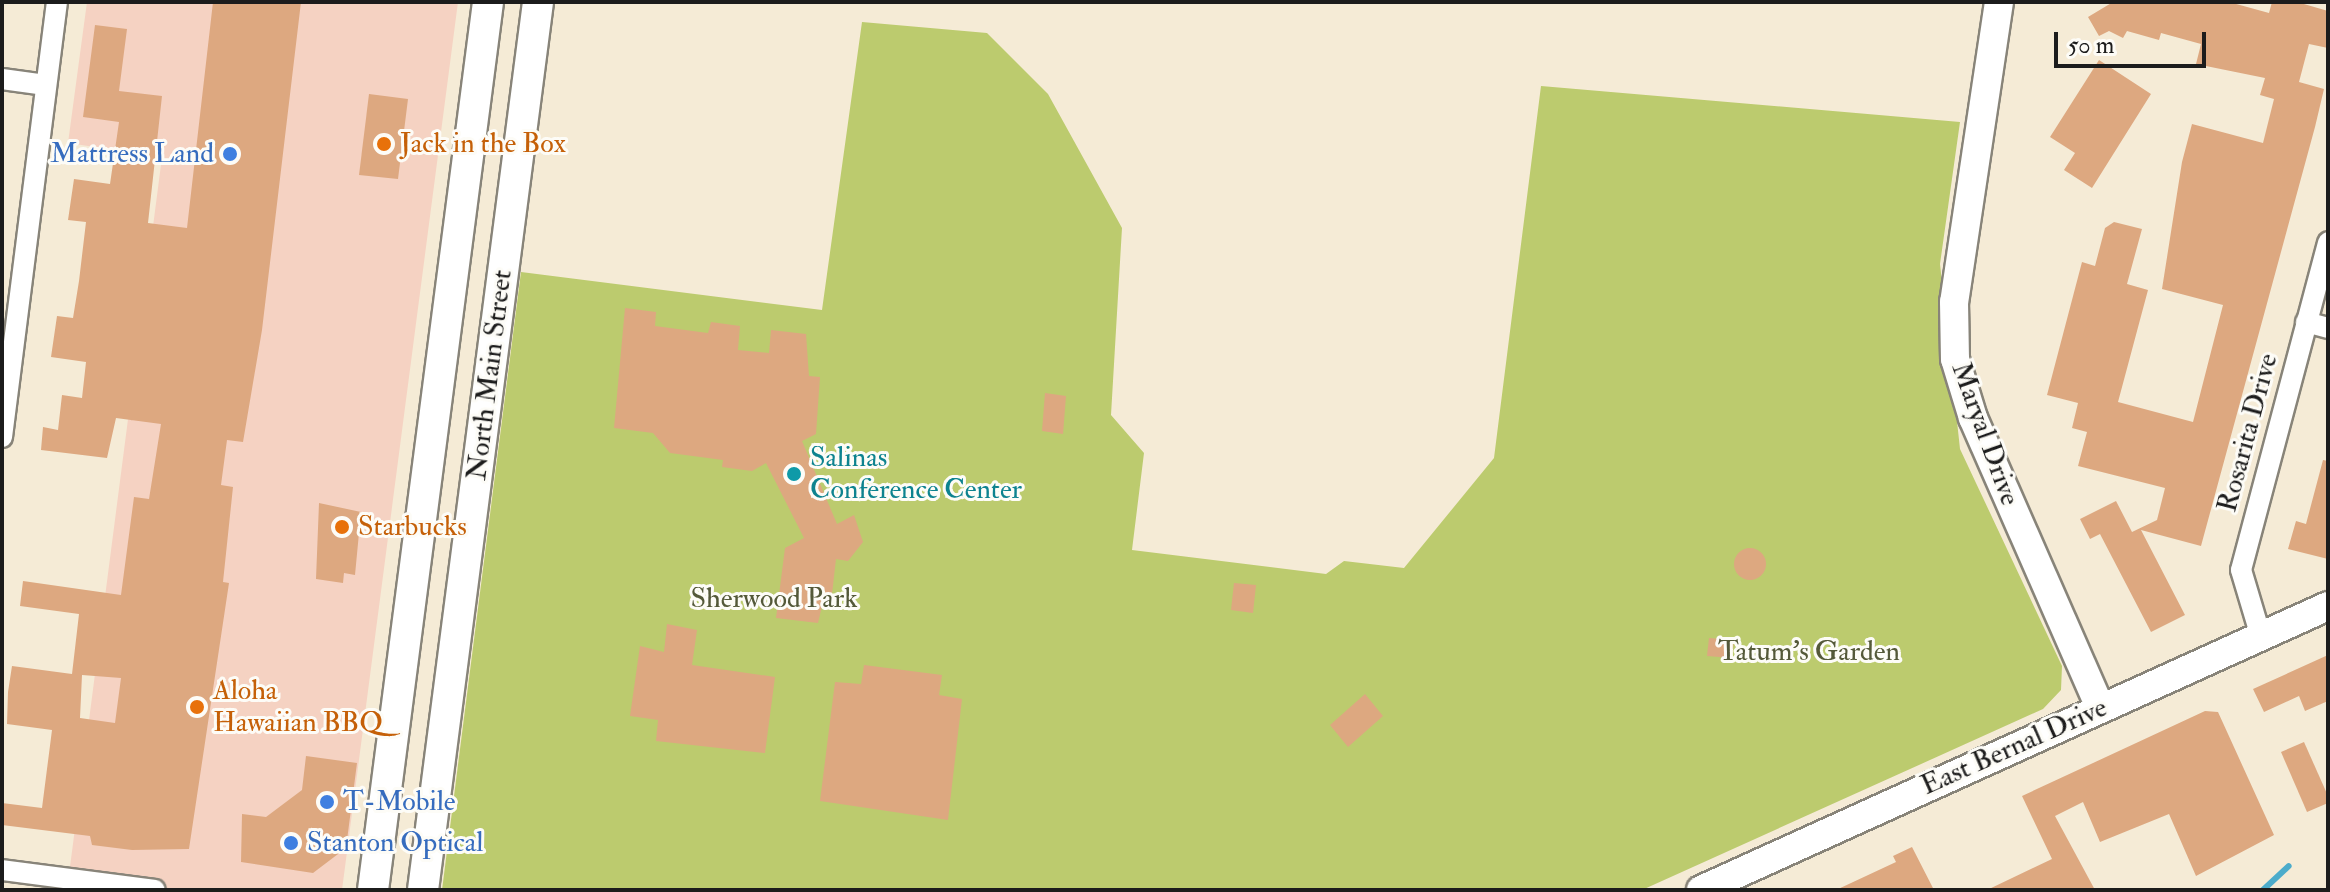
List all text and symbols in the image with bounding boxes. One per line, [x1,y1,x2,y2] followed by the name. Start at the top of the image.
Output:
[2058,16,2210,66] scale bar
[2068,30,2114,61] text: 50 m
[400,127,566,161] place label: Jack in the Box
[375,135,393,153] marker: Jack in the Box
[50,137,214,171] place label: Mattress Land
[221,145,239,163] marker: Mattress Land
[460,268,520,482] street label: North Main Street
[2211,350,2285,516] street label: Rosarita Drive
[1944,358,2026,510] street label: Maryal Drive
[810,441,1022,507] place label: Salinas Conference Center
[785,465,803,483] marker: Salinas Conference Center
[358,510,467,544] place label: Starbucks
[333,518,351,536] marker: Starbucks
[690,582,858,616] park label: Sherwood Park
[1718,635,1900,669] park label: Tatum's Garden
[213,674,383,740] place label: Aloha Hawaiian BBQ
[1916,691,2112,803] street label: East Bernal Drive
[188,698,206,716] marker: Aloha Hawaiian BBQ
[343,785,456,819] place label: T-Mobile
[318,793,336,811] marker: T-Mobile
[307,826,484,860] place label: Stanton Optical
[282,834,300,852] marker: Stanton Optical

